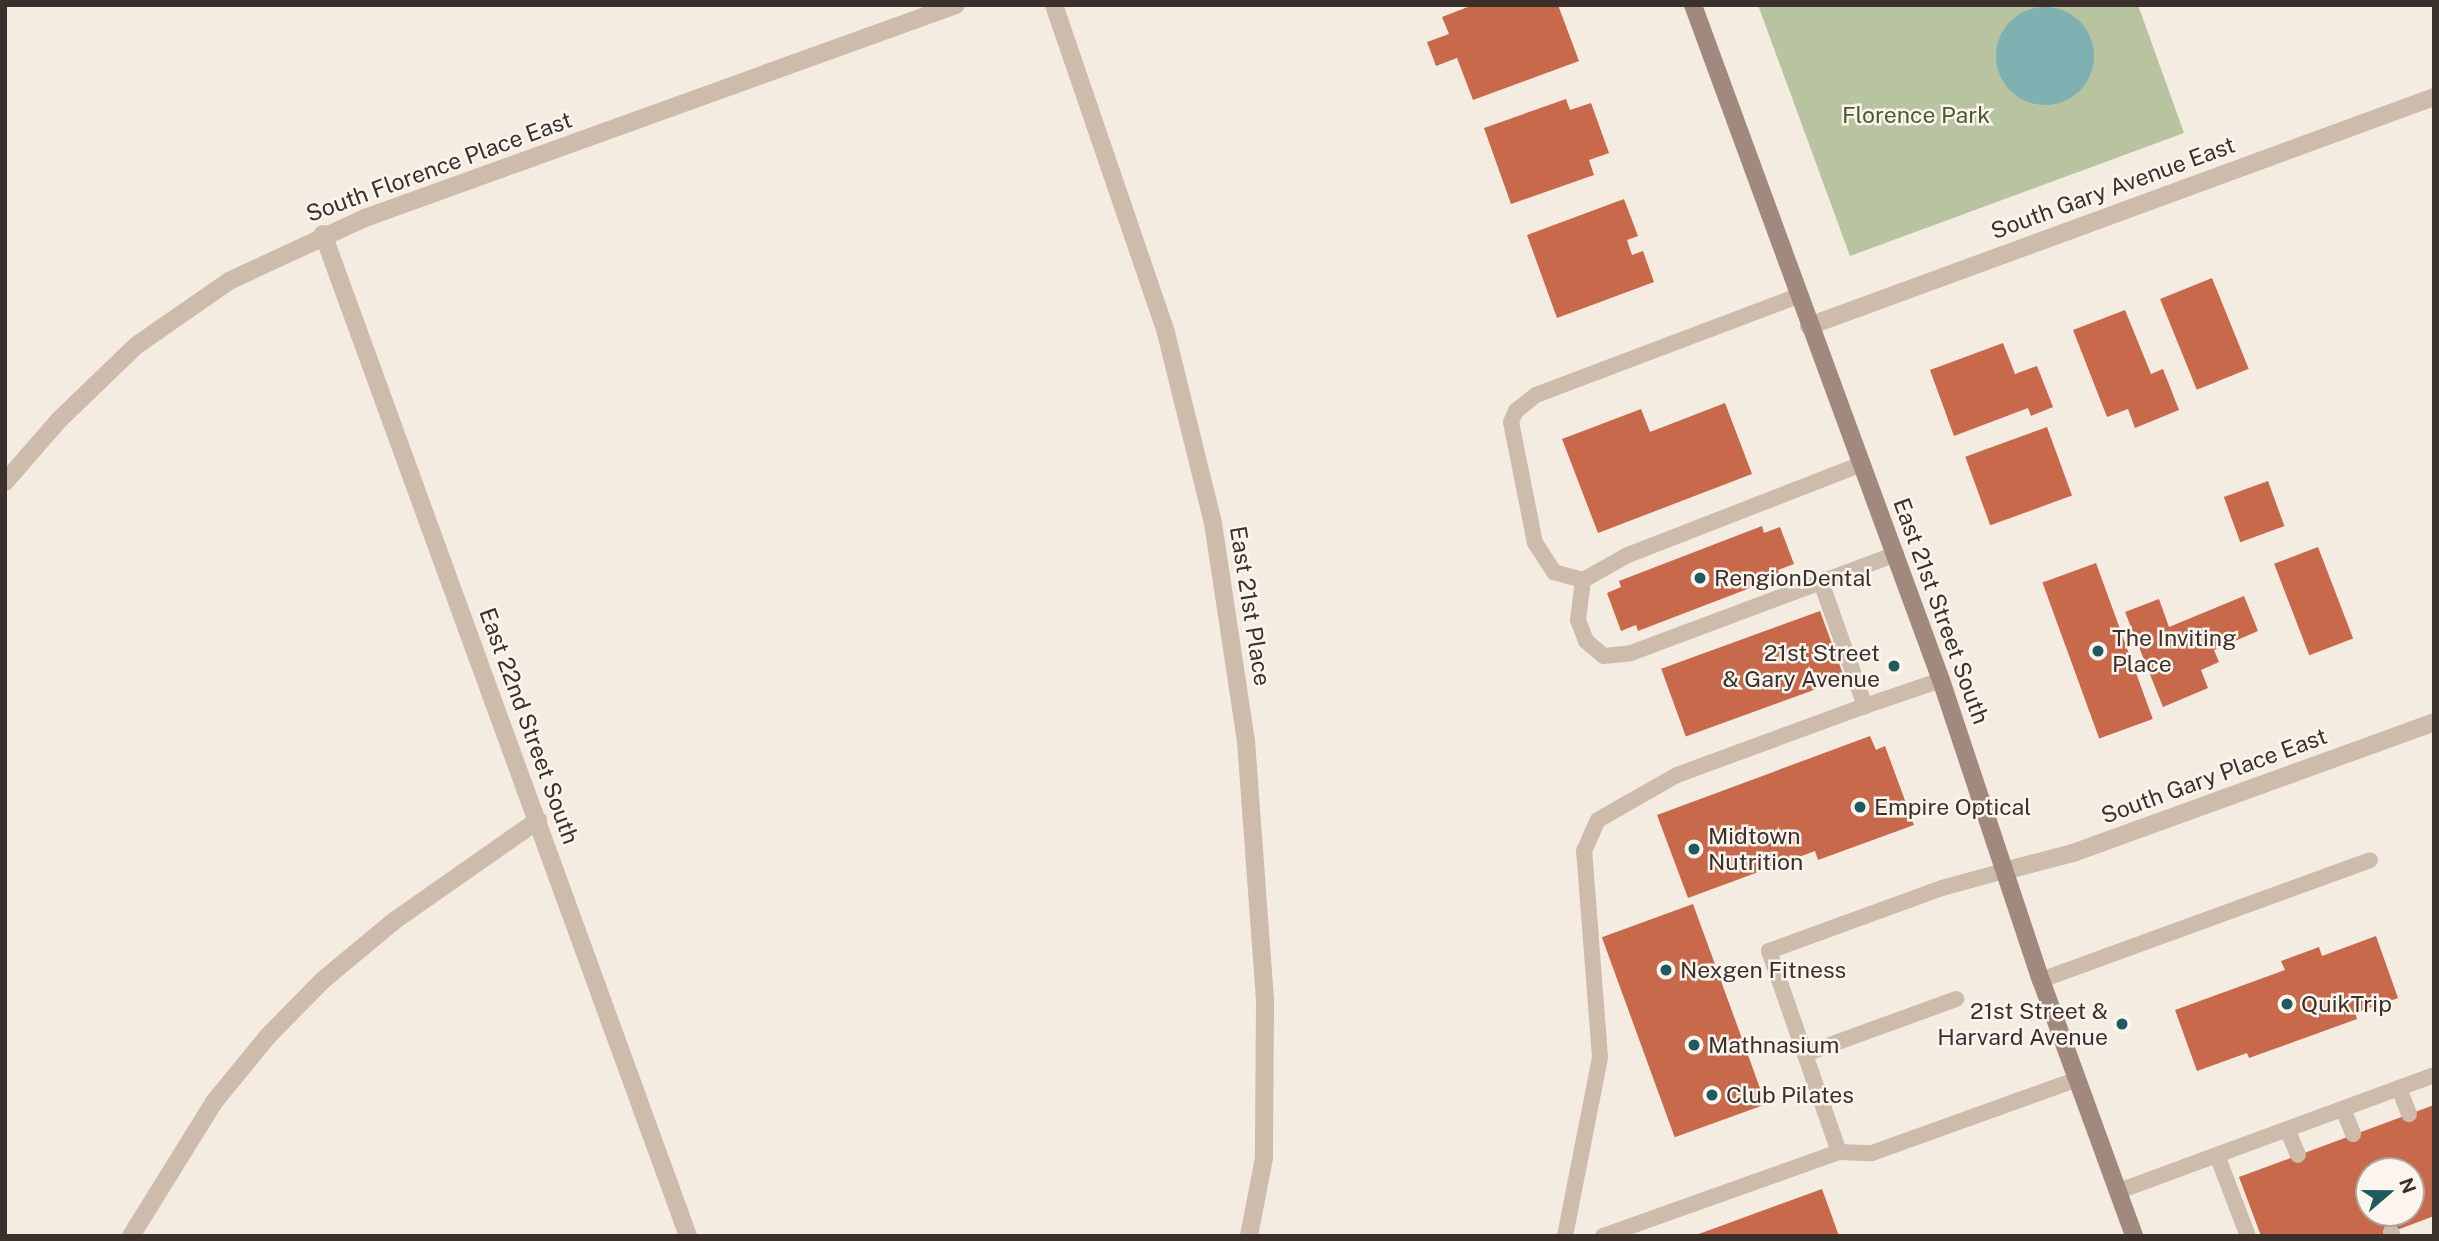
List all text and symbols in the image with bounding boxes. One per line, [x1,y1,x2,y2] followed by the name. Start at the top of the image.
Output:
[1842,101,1990,129] park label: Florence Park
[302,106,576,228] street label: South Florence Place East
[1987,131,2239,245] street label: South Gary Avenue East
[1887,494,1995,728] street label: East 21st Street South
[1224,524,1276,688] street label: East 21st Place
[1714,564,1872,592] place label: RengionDental
[1692,570,1708,586] marker: RengionDental
[473,604,585,848] street label: East 22nd Street South
[2112,624,2237,678] place label: The Inviting Place
[1722,639,1880,693] place label: 21st Street & Gary Avenue
[2090,643,2106,659] marker: The Inviting Place
[1886,658,1902,674] marker: 21st Street & Gary Avenue
[2097,722,2331,830] street label: South Gary Place East
[1874,793,2031,821] place label: Empire Optical
[1852,799,1868,815] marker: Empire Optical
[1708,822,1803,876] place label: Midtown Nutrition
[1686,841,1702,857] marker: Midtown Nutrition
[1680,956,1846,984] place label: Nexgen Fitness
[1658,962,1674,978] marker: Nexgen Fitness
[2301,990,2392,1018] place label: QuikTrip
[2279,996,2295,1012] marker: QuikTrip
[1937,997,2108,1051] place label: 21st Street & Harvard Avenue
[2114,1016,2130,1032] marker: 21st Street & Harvard Avenue
[1708,1031,1839,1059] place label: Mathnasium
[1686,1037,1702,1053] marker: Mathnasium
[1726,1081,1854,1109] place label: Club Pilates
[1704,1087,1720,1103] marker: Club Pilates
[2355,1157,2425,1227] north arrow
[2395,1175,2421,1196] text: N

